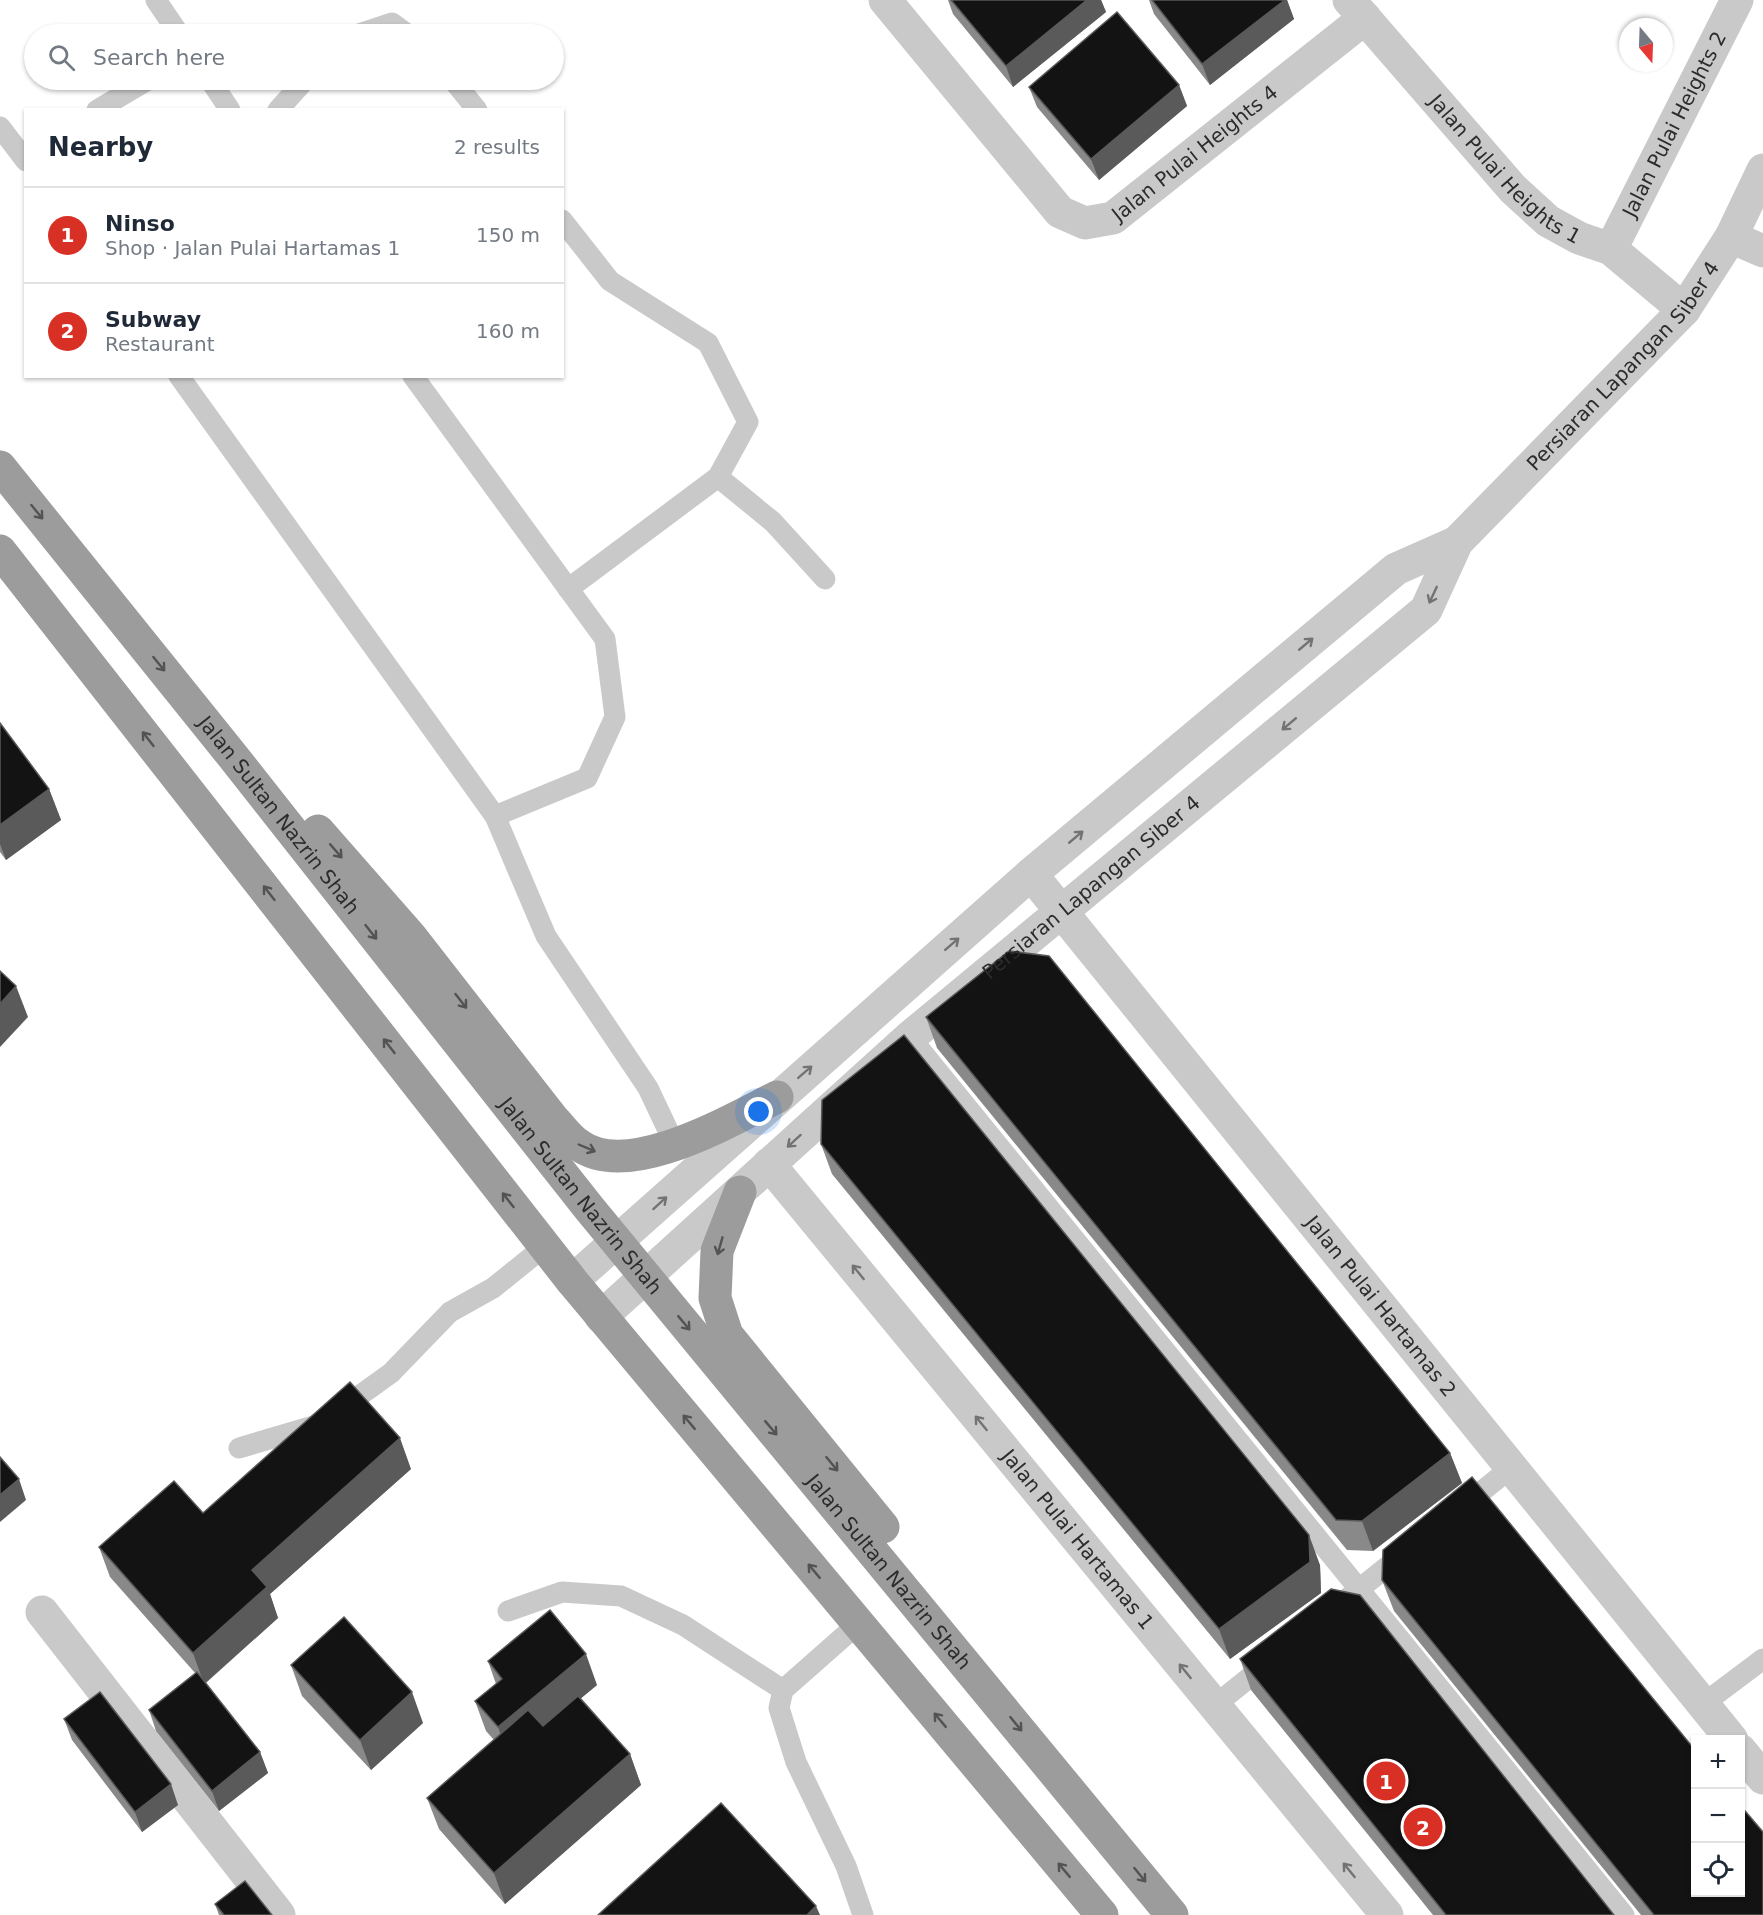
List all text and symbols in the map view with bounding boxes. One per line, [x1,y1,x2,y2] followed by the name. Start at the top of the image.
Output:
[1619,18,1673,72] north arrow
[24,24,564,90] search box
[1616,27,1731,223] street label: Jalan Pulai Heights 2
[45,41,78,74] icon: search
[93,45,225,70] text: Search here
[1105,80,1282,227] street label: Jalan Pulai Heights 4
[1423,88,1585,249] street label: Jalan Pulai Heights 1
[48,132,153,162] text: Nearby
[454,135,540,159] text: 2 results
[105,211,175,236] text: Ninso
[61,223,74,247] text: 1
[476,223,540,247] text: 150 m
[105,236,400,260] text: Shop · Jalan Pulai Hartamas 1
[1522,257,1724,475] street label: Persiaran Lapangan Siber 4
[105,307,201,332] text: Subway
[61,319,74,343] text: 2
[476,319,540,343] text: 160 m
[105,332,215,356] text: Restaurant
[30,504,44,519] one-way arrow
[1426,585,1438,603] one-way arrow
[1298,637,1313,651] one-way arrow
[152,656,165,672] one-way arrow
[192,710,365,919] street label: Jalan Sultan Nazrin Shah
[1282,717,1297,731] one-way arrow
[142,731,155,747] one-way arrow
[977,790,1205,984] street label: Persiaran Lapangan Siber 4
[1068,830,1084,843] one-way arrow
[329,843,342,859] one-way arrow
[262,885,275,901] one-way arrow
[365,924,378,940] one-way arrow
[944,937,960,950] one-way arrow
[454,992,467,1008] one-way arrow
[382,1039,395,1055] one-way arrow
[797,1065,812,1079] one-way arrow
[493,1091,667,1299] street label: Jalan Sultan Nazrin Shah
[744,1097,773,1126] your location
[787,1134,802,1148] one-way arrow
[577,1143,595,1154] one-way arrow
[502,1193,515,1209] one-way arrow
[652,1196,667,1210] one-way arrow
[1299,1209,1461,1402] street label: Jalan Pulai Hartamas 2
[714,1236,725,1255] one-way arrow
[851,1264,864,1280] one-way arrow
[678,1315,691,1331] one-way arrow
[682,1415,696,1430] one-way arrow
[975,1415,988,1431] one-way arrow
[765,1420,778,1436] one-way arrow
[995,1443,1159,1634] street label: Jalan Pulai Hartamas 1
[825,1456,838,1472] one-way arrow
[800,1468,976,1674] street label: Jalan Sultan Nazrin Shah
[808,1563,821,1579] one-way arrow
[1179,1663,1192,1679] one-way arrow
[933,1712,946,1728] one-way arrow
[1009,1716,1023,1731] one-way arrow
[1691,1735,1745,1897] map controls
[1691,1735,1745,1789] button: +
[1366,1758,1406,1804] pin: 1
[1691,1789,1745,1843] button: −
[1404,1804,1442,1850] pin: 2
[1691,1843,1745,1897] button: locate
[1058,1862,1071,1878] one-way arrow
[1343,1862,1356,1878] one-way arrow
[1133,1866,1146,1882] one-way arrow

